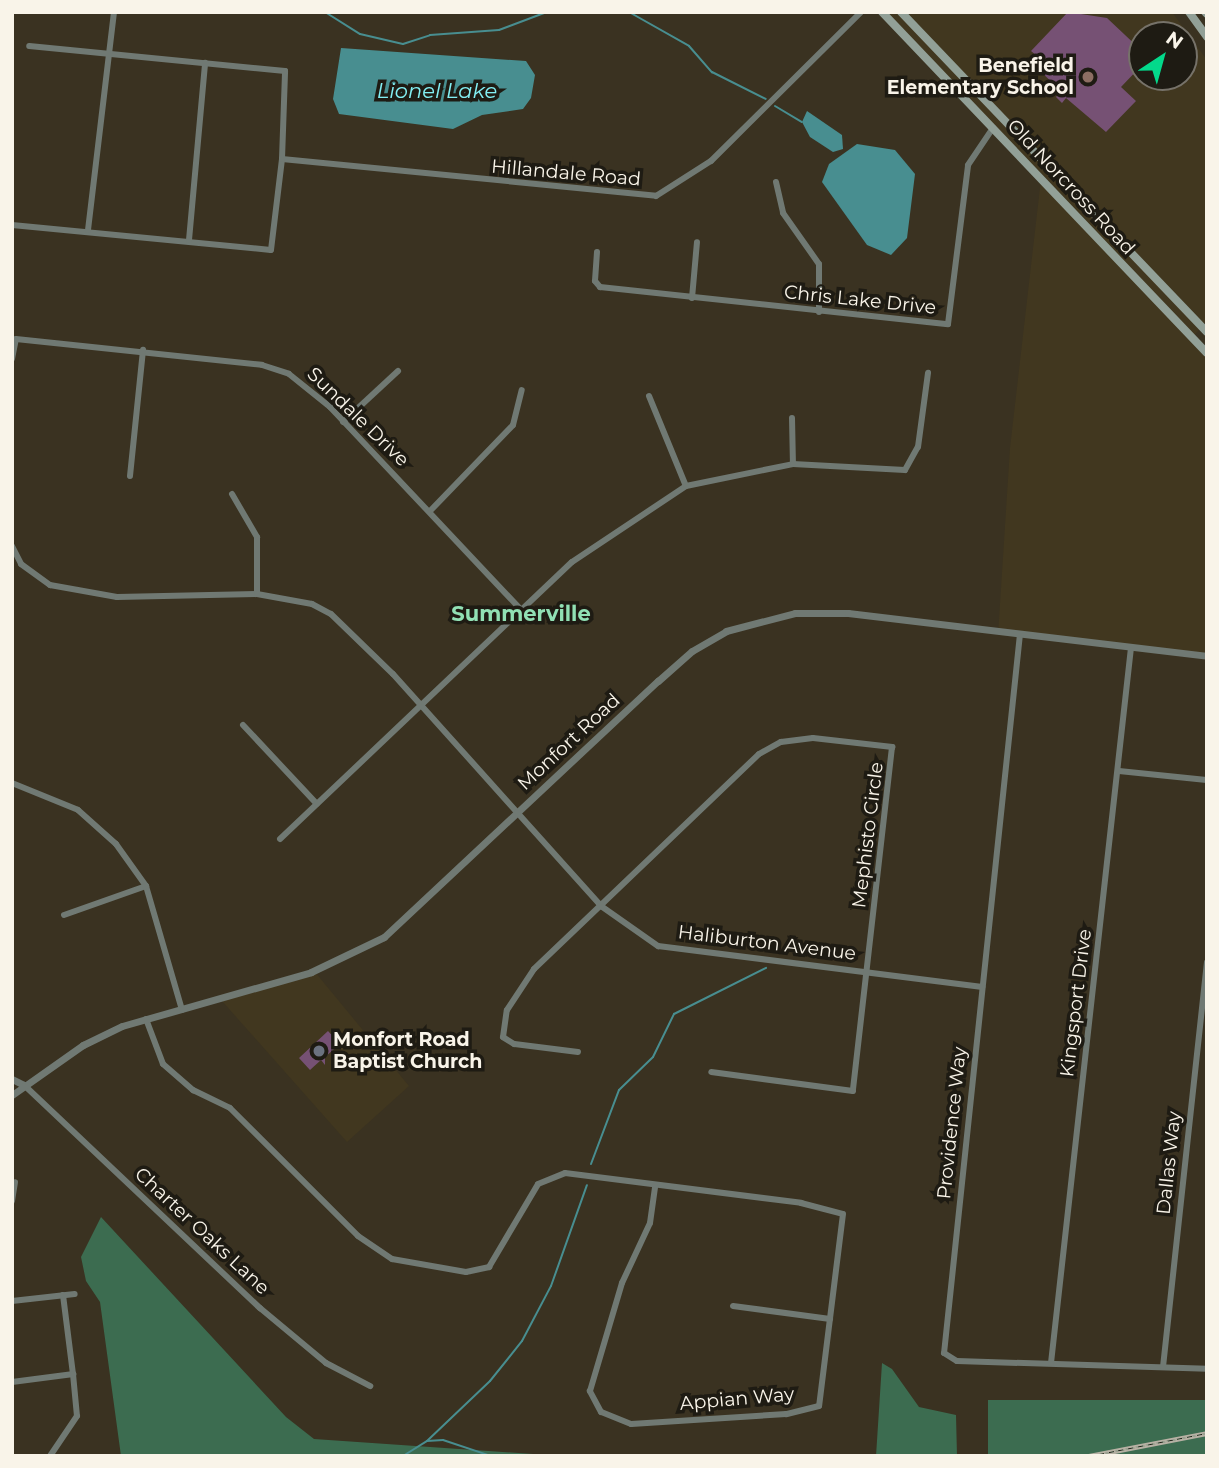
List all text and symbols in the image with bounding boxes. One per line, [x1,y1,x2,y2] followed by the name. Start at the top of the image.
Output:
[1128,21,1198,91] north arrow
[1161,26,1187,54] text: N
[887,55,1074,99] place label: Benefield Elementary School
[1080,69,1096,85] marker: Benefield Elementary School
[377,78,497,104] water label: Lionel Lake
[1002,115,1140,259] street label: Old Norcross Road
[490,155,642,191] street label: Hillandale Road
[783,281,937,319] street label: Chris Lake Drive
[302,363,414,471] street label: Sundale Drive
[451,601,591,627] district label: Summerville
[513,689,625,795] street label: Monfort Road
[848,761,888,909] street label: Mephisto Circle
[677,921,857,965] street label: Haliburton Avenue
[1056,928,1096,1078] street label: Kingsport Drive
[333,1029,482,1073] place label: Monfort Road Baptist Church
[311,1043,327,1059] marker: Monfort Road Baptist Church
[933,1046,971,1200] street label: Providence Way
[1152,1110,1186,1216] street label: Dallas Way
[130,1163,274,1299] street label: Charter Oaks Lane
[679,1383,795,1415] street label: Appian Way

